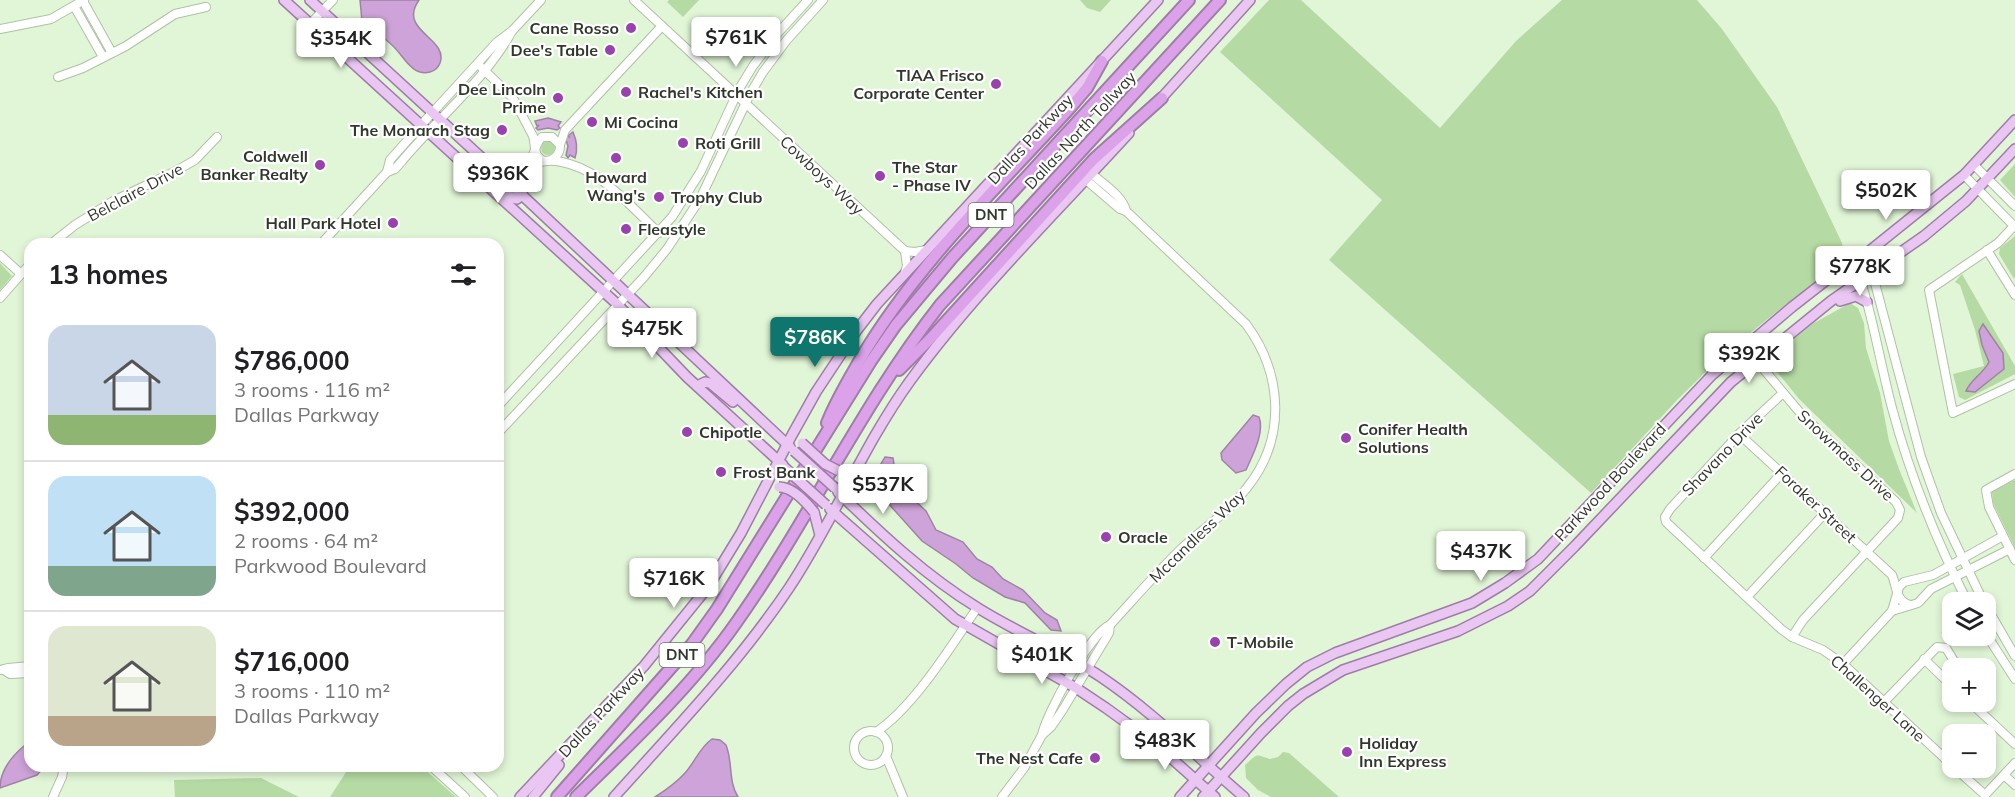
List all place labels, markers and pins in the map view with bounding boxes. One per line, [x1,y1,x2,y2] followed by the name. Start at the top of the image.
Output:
[694,17,778,68] pin: $761K
[299,18,383,69] pin: $354K
[530,18,619,38] place label: Cane Rosso
[624,21,638,35] marker: Cane Rosso
[511,40,598,60] place label: Dee's Table
[603,43,617,57] marker: Dee's Table
[853,65,985,103] place label: TIAA Frisco Corporate Center
[989,77,1003,91] marker: TIAA Frisco Corporate Center
[458,79,546,117] place label: Dee Lincoln Prime
[638,82,763,102] place label: Rachel's Kitchen
[619,85,633,99] marker: Rachel's Kitchen
[551,91,565,105] marker: Dee Lincoln Prime
[604,112,678,132] place label: Mi Cocina
[585,115,599,129] marker: Mi Cocina
[350,120,490,140] place label: The Monarch Stag
[495,123,509,137] marker: The Monarch Stag
[695,133,761,153] place label: Roti Grill
[676,136,690,150] marker: Roti Grill
[201,146,308,184] place label: Coldwell Banker Realty
[609,151,623,165] marker: Howard Wang's
[456,153,540,204] pin: $936K
[892,157,971,195] place label: The Star - Phase IV
[313,158,327,172] marker: Coldwell Banker Realty
[585,167,647,205] place label: Howard Wang's
[873,169,887,183] marker: The Star - Phase IV
[1844,170,1928,221] pin: $502K
[671,187,763,207] place label: Trophy Club
[652,190,666,204] marker: Trophy Club
[266,213,381,233] place label: Hall Park Hotel
[386,216,400,230] marker: Hall Park Hotel
[638,219,706,239] place label: Fleastyle
[619,222,633,236] marker: Fleastyle
[1818,246,1902,297] pin: $778K
[610,308,694,359] pin: $475K
[773,317,857,368] pin: $786K
[1707,333,1791,384] pin: $392K
[1358,419,1468,457] place label: Conifer Health Solutions
[699,422,762,442] place label: Chipotle
[680,425,694,439] marker: Chipotle
[1339,431,1353,445] marker: Conifer Health Solutions
[733,462,817,482] place label: Frost Bank
[841,464,925,515] pin: $537K
[714,465,728,479] marker: Frost Bank
[1118,527,1168,547] place label: Oracle
[1099,530,1113,544] marker: Oracle
[1439,531,1523,582] pin: $437K
[632,558,716,609] pin: $716K
[1227,632,1294,652] place label: T-Mobile
[1000,634,1084,685] pin: $401K
[1208,635,1222,649] marker: T-Mobile
[1123,720,1207,771] pin: $483K
[1359,733,1446,771] place label: Holiday Inn Express
[1340,745,1354,759] marker: Holiday Inn Express
[976,748,1083,768] place label: The Nest Cafe
[1088,751,1102,765] marker: The Nest Cafe

